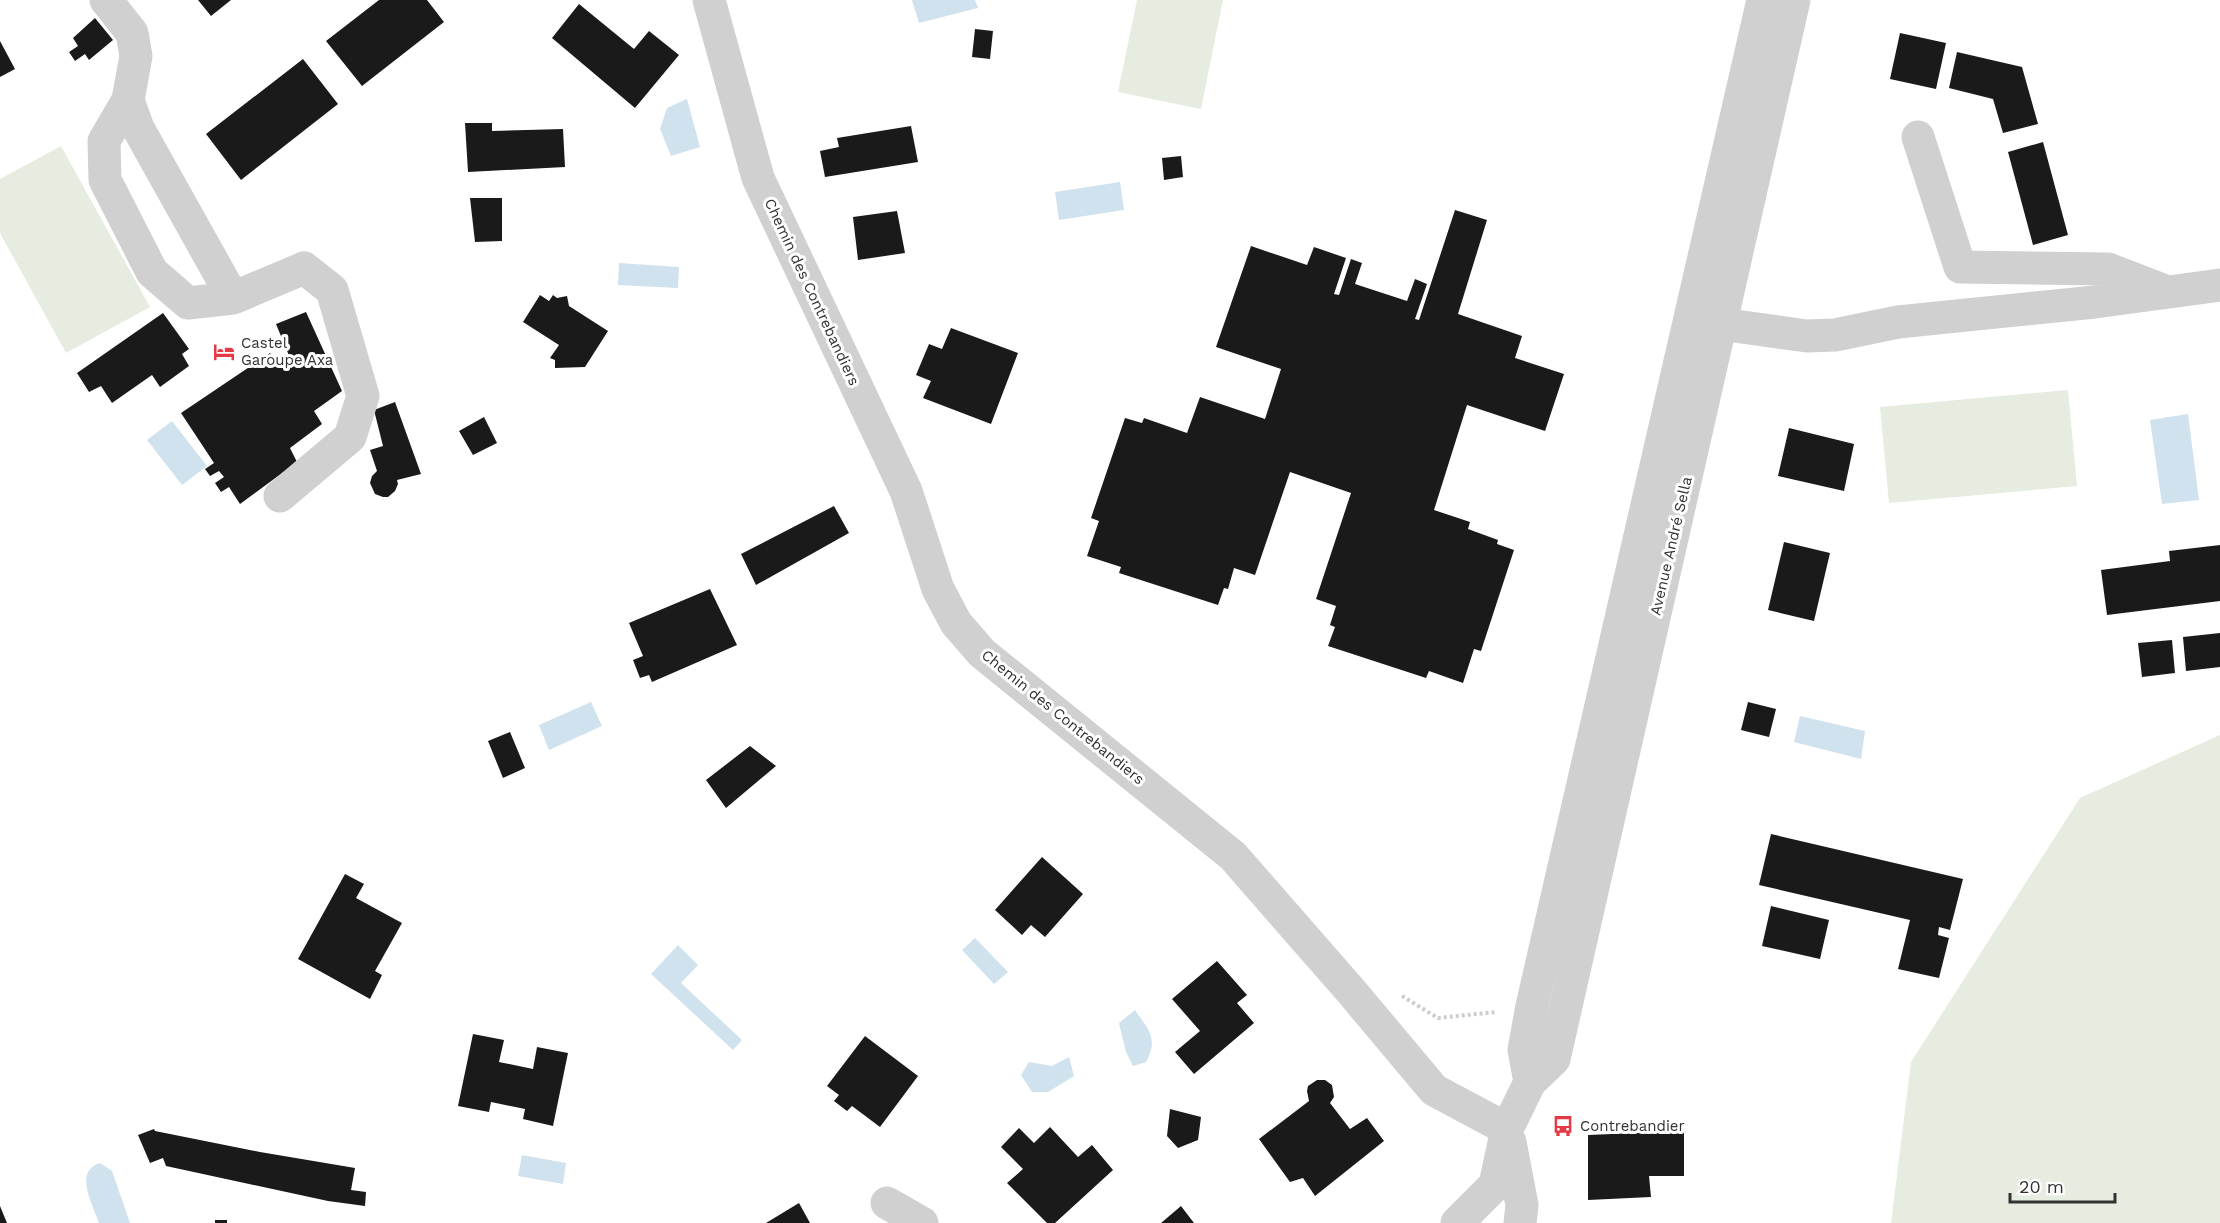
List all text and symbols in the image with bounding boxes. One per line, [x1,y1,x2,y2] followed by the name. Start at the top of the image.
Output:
[761,196,863,388] street label: Chemin des Contrebandiers
[241,334,334,369] place label: Castel Garoupe Axa
[212,340,236,364] hotel icon: Castel Garoupe Axa
[1646,474,1696,617] street label: Avenue André Sella
[978,646,1148,788] street label: Chemin des Contrebandiers
[1551,1114,1575,1138] bus stop icon: Contrebandier
[1580,1117,1685,1135] place label: Contrebandier
[2010,1166,2115,1204] scale bar
[2019,1176,2064,1197] text: 20 m

